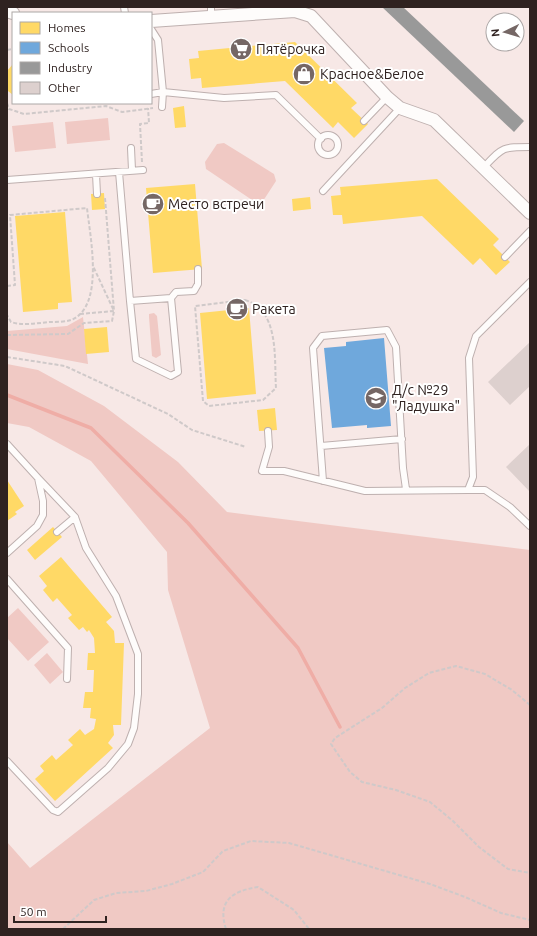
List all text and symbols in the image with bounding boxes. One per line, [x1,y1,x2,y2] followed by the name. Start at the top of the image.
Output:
[12,12,152,104] legend
[485,12,525,52] north arrow
[48,21,86,34] text: Homes
[489,28,501,37] text: N
[228,36,254,62] supermarket icon: Пятёрочка
[48,41,89,54] text: Schools
[256,41,325,57] place label: Пятёрочка
[48,61,93,74] text: Industry
[291,61,317,87] shop icon: Красное&Белое
[320,66,424,82] place label: Красное&Белое
[48,81,81,94] text: Other
[140,191,166,217] cafe icon: Место встречи
[168,196,264,212] place label: Место встречи
[224,296,250,322] cafe icon: Ракета
[252,301,296,317] place label: Ракета
[392,382,460,414] place label: Д/с №29 "Ладушка"
[363,385,389,411] school or university icon: Д/с №29 "Ладушка"
[14,898,106,924] scale bar
[20,905,47,918] text: 50 m

